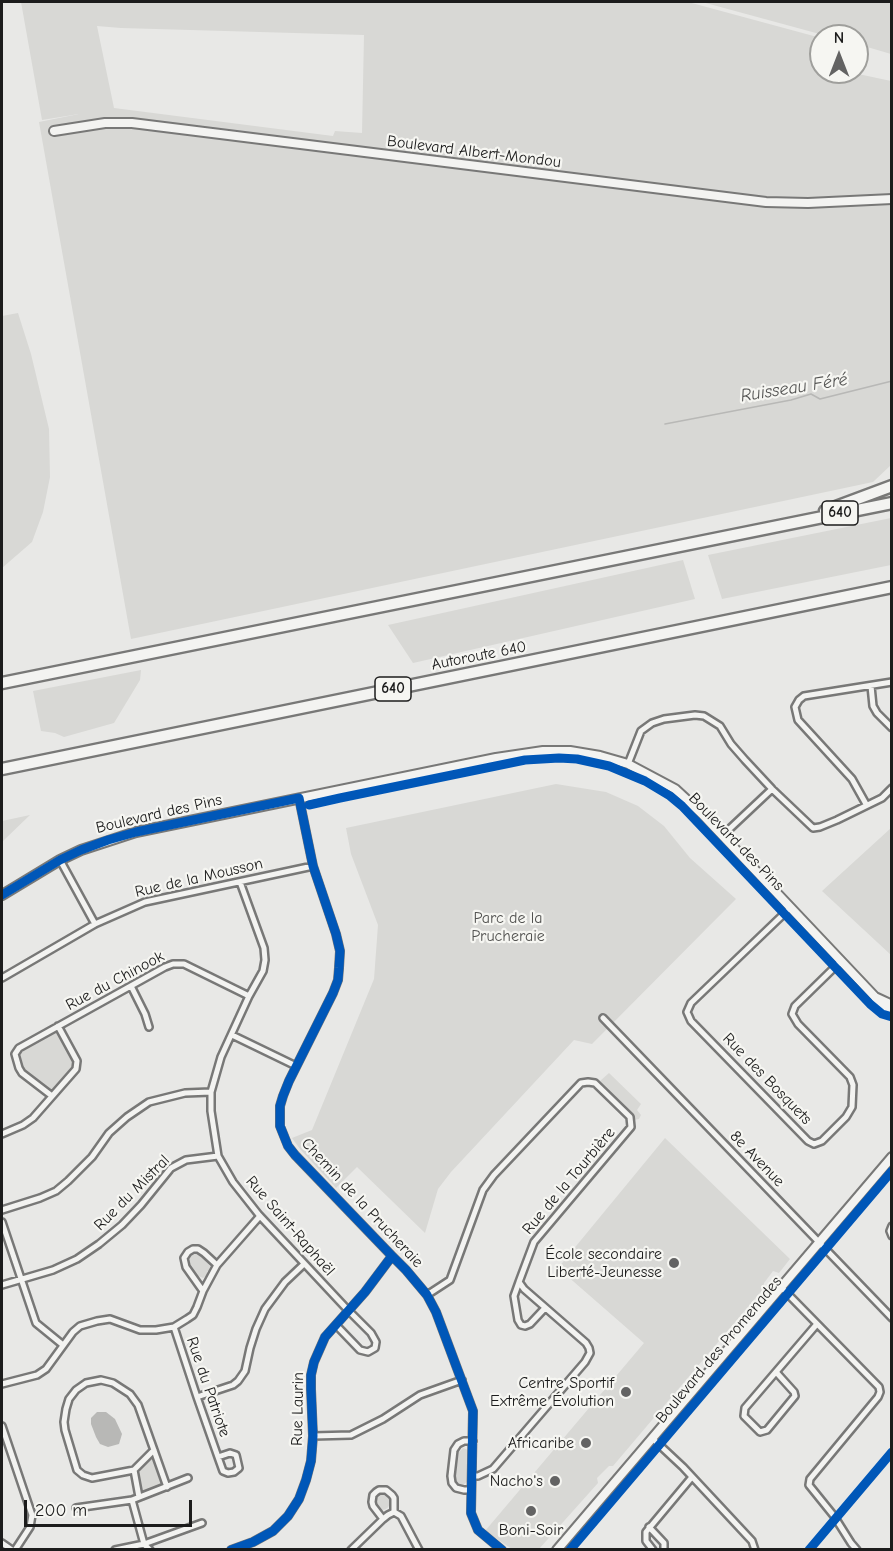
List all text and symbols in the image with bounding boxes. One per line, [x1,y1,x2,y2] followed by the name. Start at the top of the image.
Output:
[809,24,869,84] north arrow
[834,29,844,47] text: N
[386,132,562,172] street label: Boulevard Albert-Mondou
[739,369,849,407] water label: Ruisseau Féré
[822,501,858,525] road number: 640
[430,637,528,675] street label: Autoroute 640
[375,677,411,701] road number: 640
[684,789,788,895] street label: Boulevard des Pins
[94,790,224,838] street label: Boulevard des Pins
[133,854,265,902] street label: Rue de la Mousson
[471,908,545,946] park label: Parc de la Prucheraie
[63,947,167,1015] street label: Rue du Chinook
[718,1029,816,1129] street label: Rue des Bosquets
[519,1123,619,1239] street label: Rue de la Tourbière
[726,1127,788,1191] street label: 8e Avenue
[297,1134,427,1272] street label: Chemin de la Prucheraie
[90,1151,174,1235] street label: Rue du Mistral
[241,1172,339,1280] street label: Rue Saint-Raphaël
[545,1244,662,1282] place label: École secondaire Liberté-Jeunesse
[667,1256,681,1270] marker: École secondaire Liberté-Jeunesse
[652,1273,786,1427] street label: Boulevard des Promenades
[182,1334,234,1440] street label: Rue du Patriote
[288,1372,308,1446] street label: Rue Laurin
[490,1373,614,1411] place label: Centre Sportif Extrême Évolution
[619,1385,633,1399] marker: Centre Sportif Extrême Évolution
[508,1433,574,1453] place label: Africaribe
[579,1436,593,1450] marker: Africaribe
[490,1471,543,1491] place label: Nacho's
[548,1474,562,1488] marker: Nacho's
[27,1488,195,1526] scale bar
[35,1500,87,1521] text: 200 m
[524,1504,538,1518] marker: Boni-Soir
[499,1520,563,1540] place label: Boni-Soir

